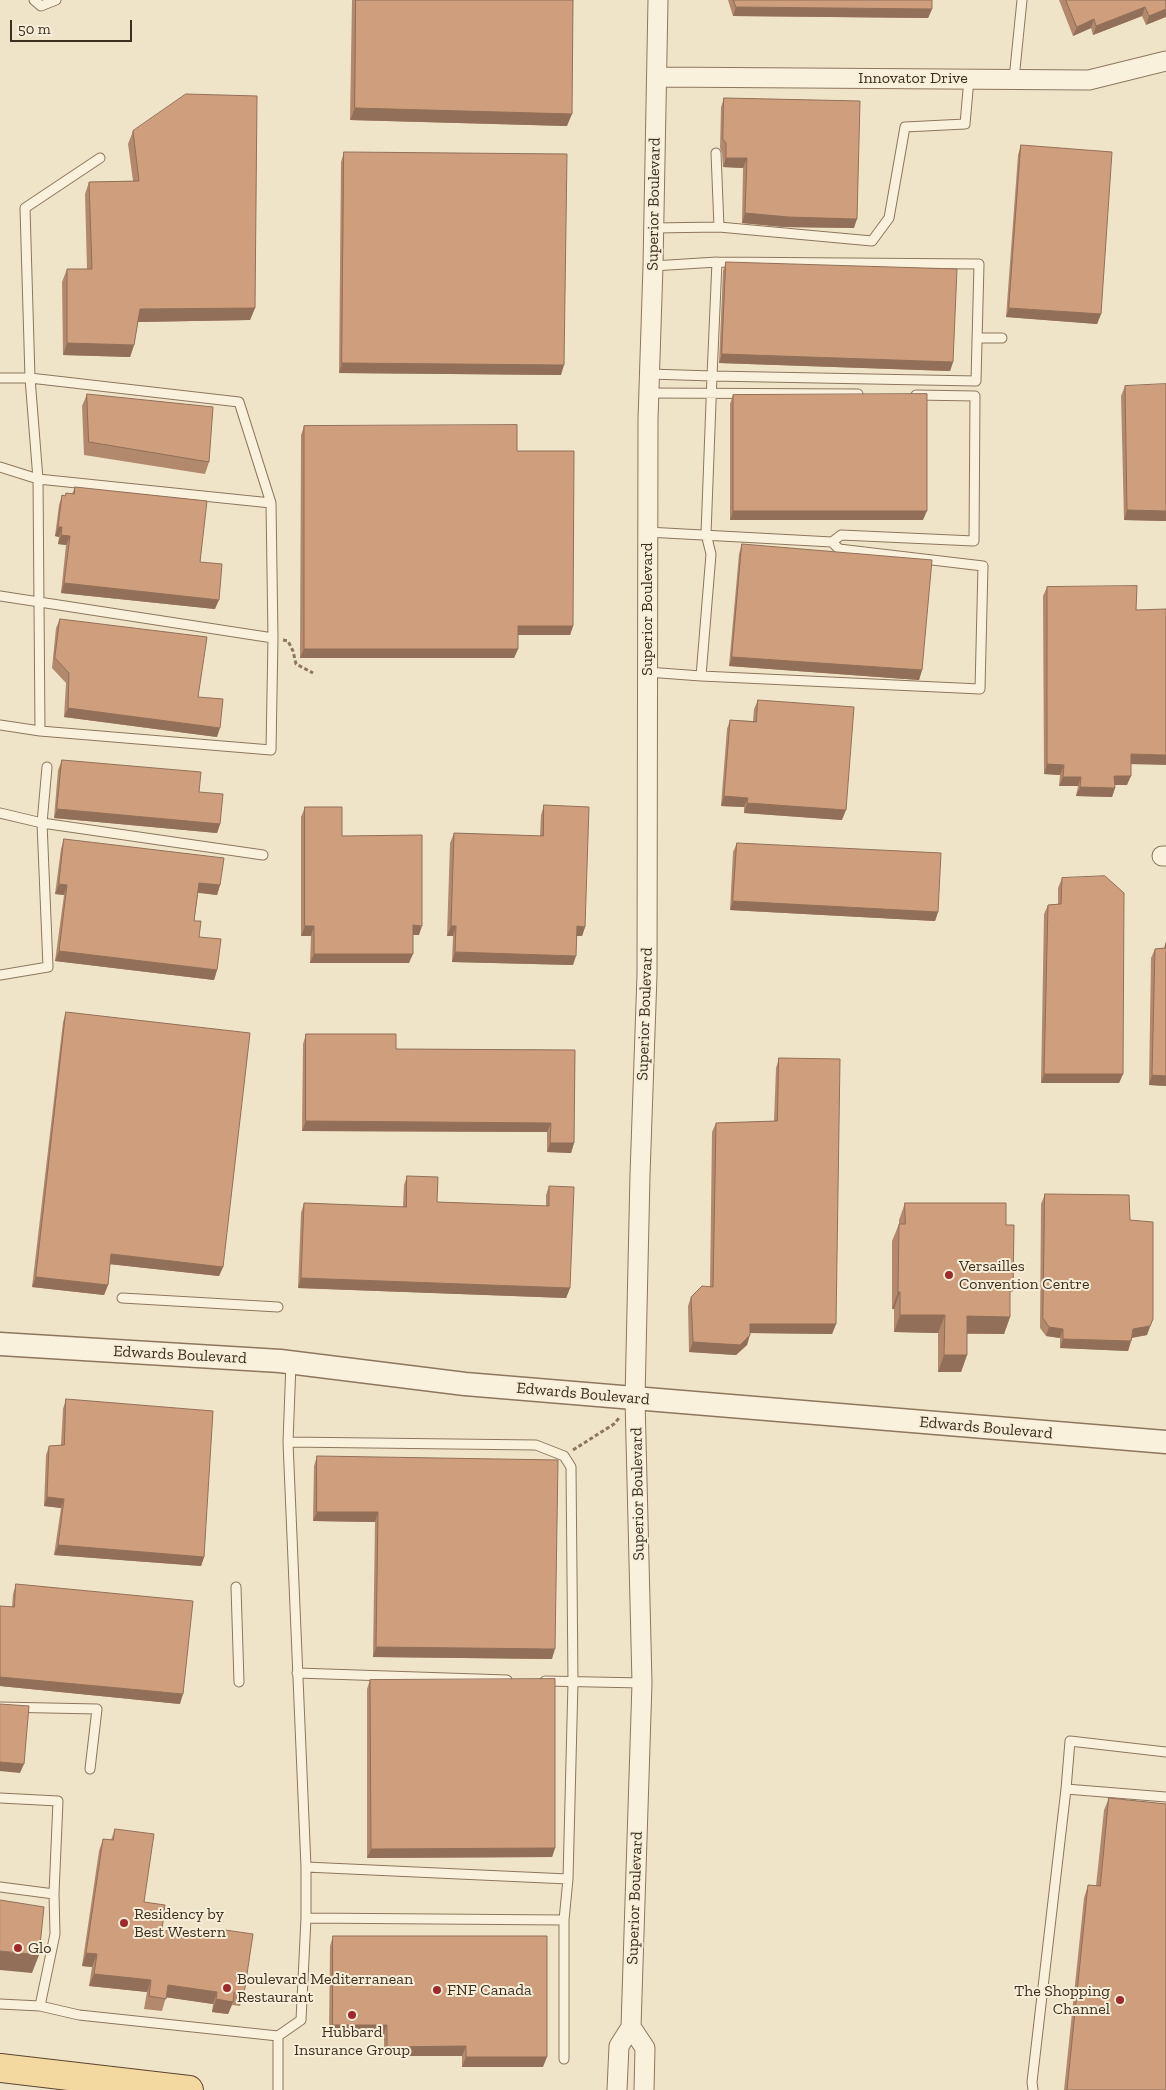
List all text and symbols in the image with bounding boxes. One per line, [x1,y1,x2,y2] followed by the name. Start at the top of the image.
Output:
[12,10,135,42] scale bar
[18,20,51,38] text: 50 m
[858,68,968,88] street label: Innovator Drive
[643,137,665,271] street label: Superior Boulevard
[637,542,657,676] street label: Superior Boulevard
[633,947,657,1081] street label: Superior Boulevard
[959,1256,1090,1294] place label: Versailles Convention Centre
[943,1269,955,1281] marker: Versailles Convention Centre
[113,1342,247,1368] street label: Edwards Boulevard
[515,1379,651,1409] street label: Edwards Boulevard
[918,1413,1054,1443] street label: Edwards Boulevard
[627,1427,649,1561] street label: Superior Boulevard
[623,1831,647,1965] street label: Superior Boulevard
[134,1904,226,1942] place label: Residency by Best Western
[118,1917,130,1929] marker: Residency by Best Western
[28,1938,52,1958] place label: Glo
[12,1942,24,1954] marker: Glo
[237,1969,413,2007] place label: Boulevard Mediterranean Restaurant
[447,1980,532,2000] place label: FNF Canada
[1014,1981,1110,2019] place label: The Shopping Channel
[221,1982,233,1994] marker: Boulevard Mediterranean Restaurant
[431,1984,443,1996] marker: FNF Canada
[1114,1994,1126,2006] marker: The Shopping Channel
[346,2009,358,2021] marker: Hubbard Insurance Group
[294,2022,410,2060] place label: Hubbard Insurance Group

